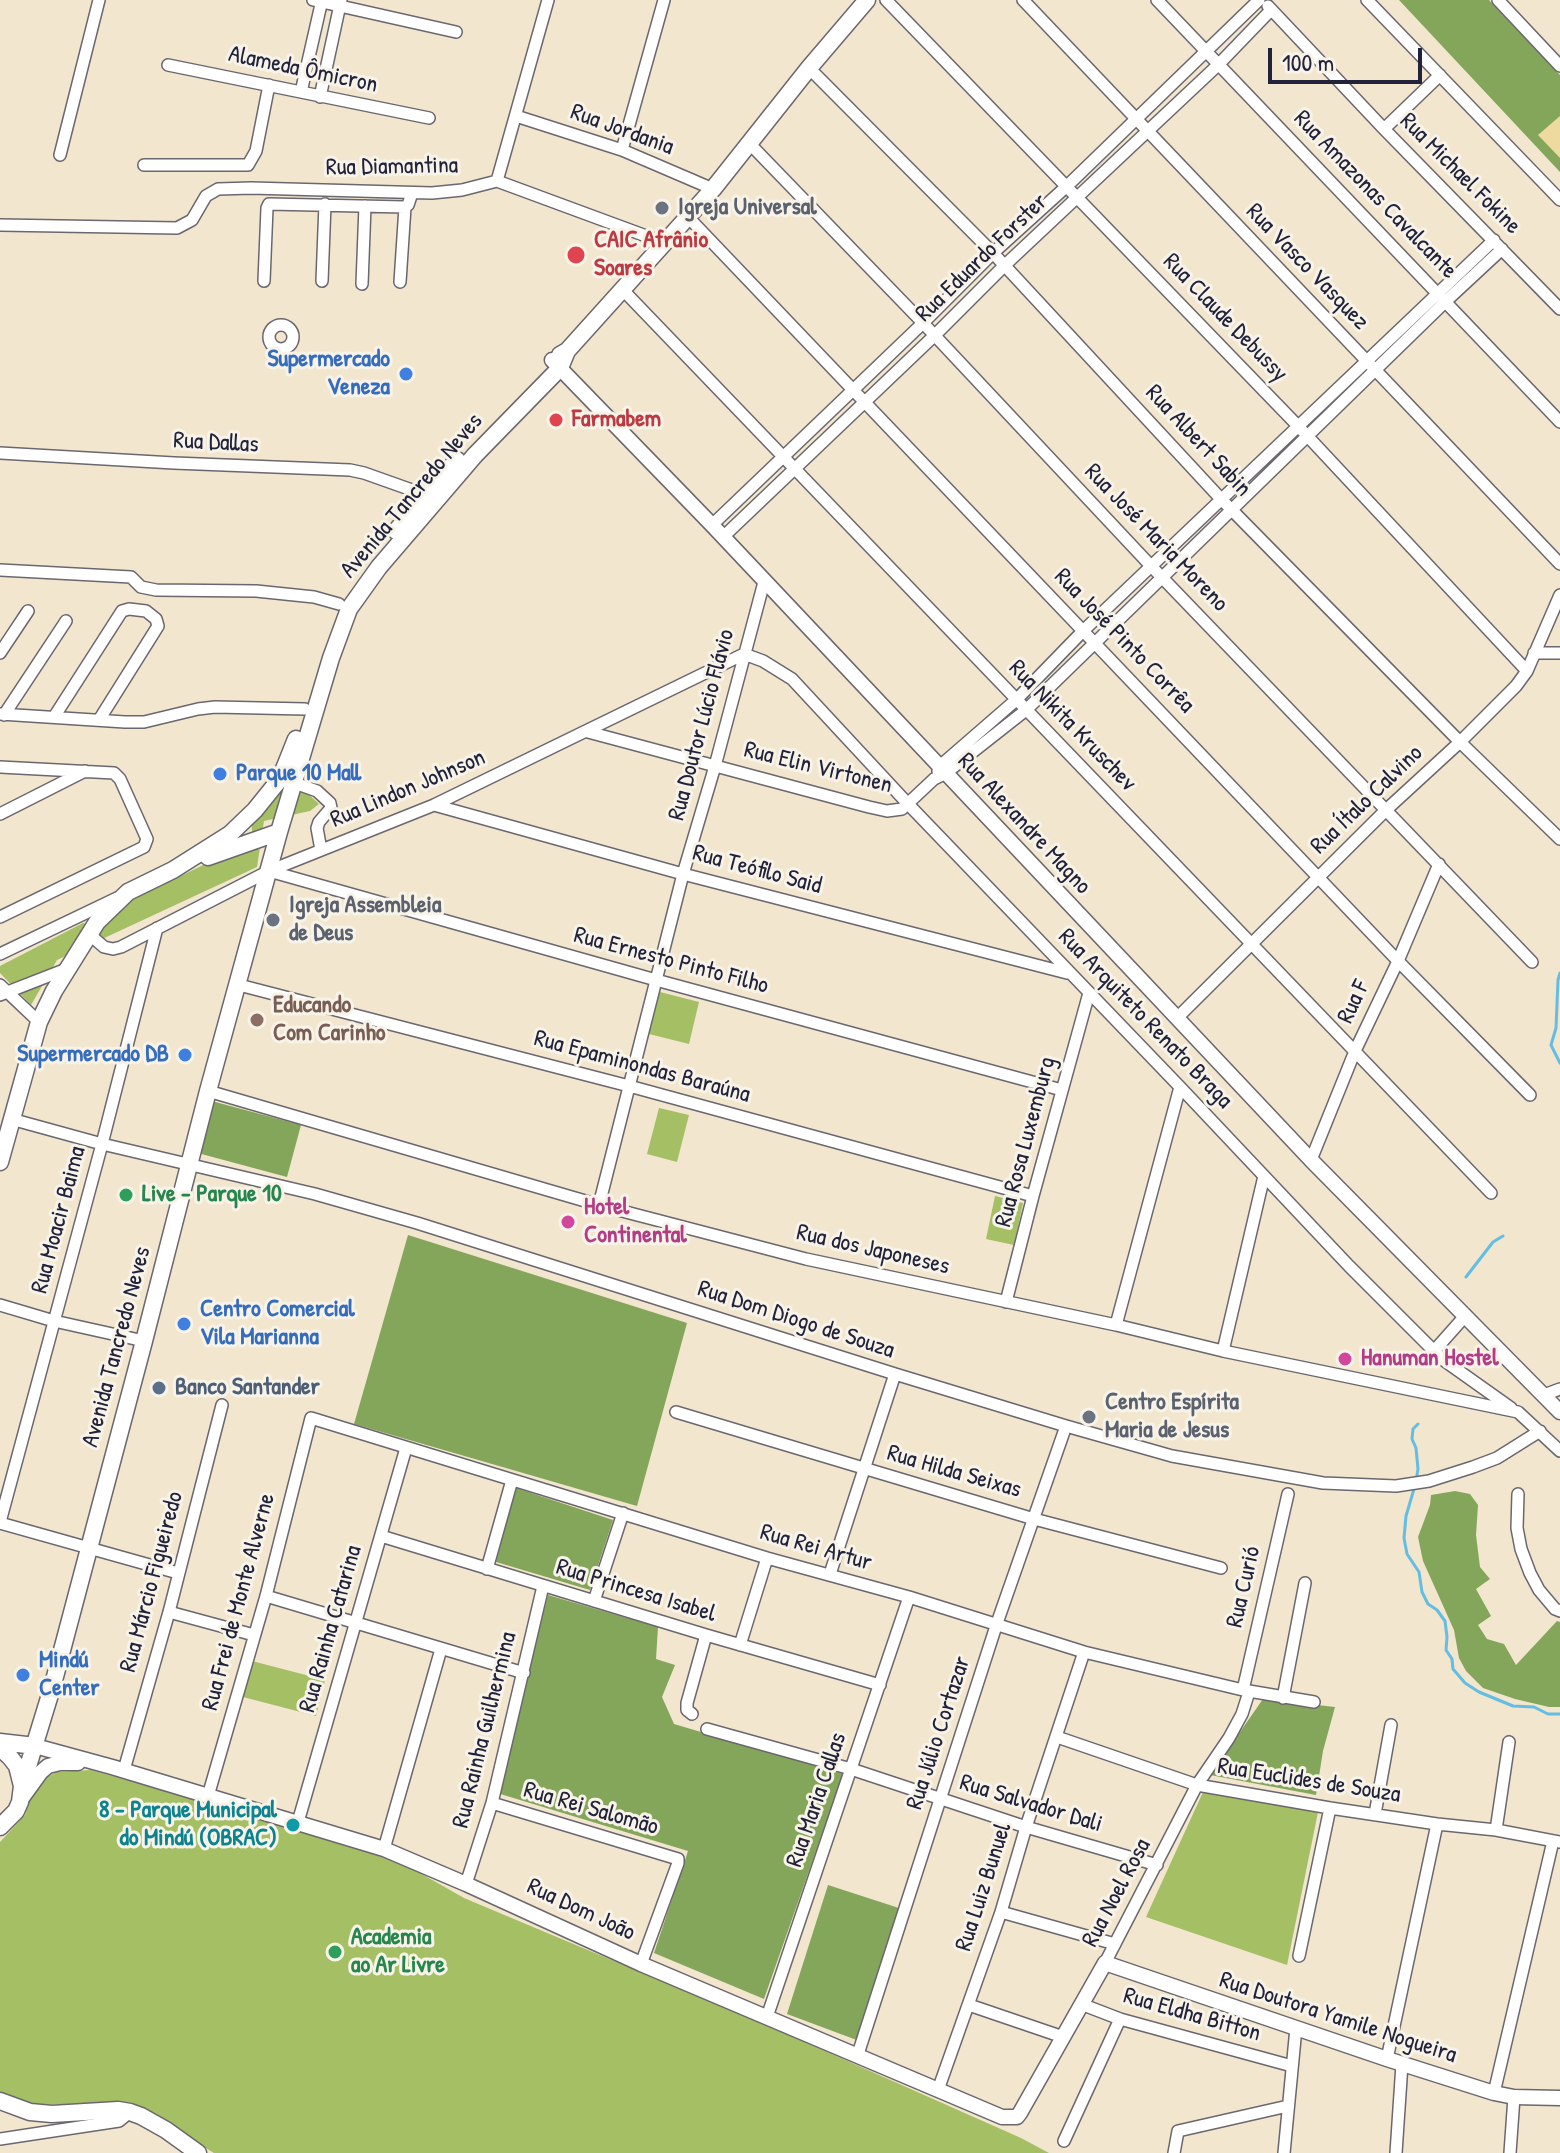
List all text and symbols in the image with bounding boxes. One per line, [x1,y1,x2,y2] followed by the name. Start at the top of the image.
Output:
[1272,32,1426,82] scale bar
[226,40,380,100] street label: Alameda Ômicron
[1282,46,1334,78] text: 100 m
[567,98,677,162] street label: Rua Jordania
[1287,105,1463,285] street label: Rua Amazonas Cavalcante
[1393,107,1527,241] street label: Rua Michael Fokine
[326,151,458,183] street label: Rua Diamantina
[910,188,1054,328] street label: Rua Eduardo Forster
[678,194,817,222] place label: Igreja Universal
[1239,198,1375,336] street label: Rua Vasco Vasquez
[653,199,671,217] marker: Igreja Universal
[594,227,708,283] place label: CAIC Afrânio Soares
[565,244,587,266] marker: CAIC Afrânio Soares
[1156,248,1294,388] street label: Rua Claude Debussy
[267,346,390,402] place label: Supermercado Veneza
[397,365,415,383] marker: Supermercado Veneza
[1139,379,1257,503] street label: Rua Albert Sabin
[572,406,661,434] place label: Farmabem
[335,408,489,584] street label: Avenida Tancredo Neves
[547,411,565,429] marker: Farmabem
[173,426,259,460] street label: Rua Dallas
[1078,458,1234,618] street label: Rua José Maria Moreno
[1048,563,1200,719] street label: Rua José Pinto Corrêa
[663,626,741,824] street label: Rua Doutor Lúcio Flávio
[1002,654,1142,798] street label: Rua Nikita Kruschev
[741,736,895,800] street label: Rua Elin Virtonen
[1305,739,1429,861] street label: Rua Ítalo Calvino
[326,743,490,835] street label: Rua Lindon Johnson
[951,747,1097,901] street label: Rua Alexandre Magno
[236,760,361,788] place label: Parque 10 Mall
[211,765,229,783] marker: Parque 10 Mall
[689,839,825,901] street label: Rua Teófilo Said
[289,892,441,948] place label: Igreja Assembleia de Deus
[264,911,282,929] marker: Igreja Assembleia de Deus
[571,921,771,1001] street label: Rua Ernesto Pinto Filho
[1052,923,1238,1115] street label: Rua Arquiteto Renato Braga
[1332,976,1376,1028] street label: Rua F
[273,992,385,1048] place label: Educando Com Carinho
[248,1011,266,1029] marker: Educando Com Carinho
[531,1024,753,1110] street label: Rua Epaminondas Baraúna
[17,1041,169,1069] place label: Supermercado DB
[176,1046,194,1064] marker: Supermercado DB
[989,1054,1063,1230] street label: Rua Rosa Luxemburg
[26,1143,92,1297] street label: Rua Moacir Baima
[142,1181,282,1209] place label: Live - Parque 10
[117,1186,135,1204] marker: Live - Parque 10
[584,1194,687,1250] place label: Hotel Continental
[559,1213,577,1231] marker: Hotel Continental
[794,1218,952,1282] street label: Rua dos Japoneses
[76,1244,158,1450] street label: Avenida Tancredo Neves
[694,1275,898,1365] street label: Rua Dom Diogo de Souza
[200,1296,355,1352] place label: Centro Comercial Vila Marianna
[175,1315,193,1333] marker: Centro Comercial Vila Marianna
[1361,1345,1499,1373] place label: Hanuman Hostel
[1336,1350,1354,1368] marker: Hanuman Hostel
[175,1374,320,1402] place label: Banco Santander
[150,1379,168,1397] marker: Banco Santander
[1105,1389,1239,1445] place label: Centro Espírita Maria de Jesus
[1080,1408,1098,1426] marker: Centro Espírita Maria de Jesus
[884,1439,1024,1505] street label: Rua Hilda Seixas
[114,1489,190,1675] street label: Rua Márcio Figueiredo
[196,1490,282,1714] street label: Rua Frei de Monte Alverne
[757,1518,875,1578] street label: Rua Rei Artur
[293,1542,369,1716] street label: Rua Rainha Catarina
[1221,1544,1267,1630] street label: Rua Curió
[553,1553,719,1629] street label: Rua Princesa Isabel
[447,1629,523,1831] street label: Rua Rainha Guilhermina
[39,1647,100,1703] place label: Mindú Center
[901,1653,977,1813] street label: Rua Júlio Cortazar
[14,1666,32,1684] marker: Mindú Center
[781,1729,853,1871] street label: Rua Maria Callas
[1215,1752,1403,1810] street label: Rua Euclides de Souza
[956,1769,1106,1839] street label: Rua Salvador Dali
[520,1776,662,1842] street label: Rua Rei Salomão
[99,1797,277,1853] place label: 8 - Parque Municipal do Mindú (OBRAC)
[284,1816,302,1834] marker: 8 - Parque Municipal do Mindú (OBRAC)
[950,1819,1018,1955] street label: Rua Luiz Bunuel
[1076,1834,1158,1952] street label: Rua Noel Rosa
[522,1872,640,1948] street label: Rua Dom João
[351,1924,445,1980] place label: Academia ao Ar Livre
[326,1943,344,1961] marker: Academia ao Ar Livre
[1216,1966,1460,2070] street label: Rua Doutora Yamile Nogueira
[1120,1982,1264,2048] street label: Rua Eldha Bitton

